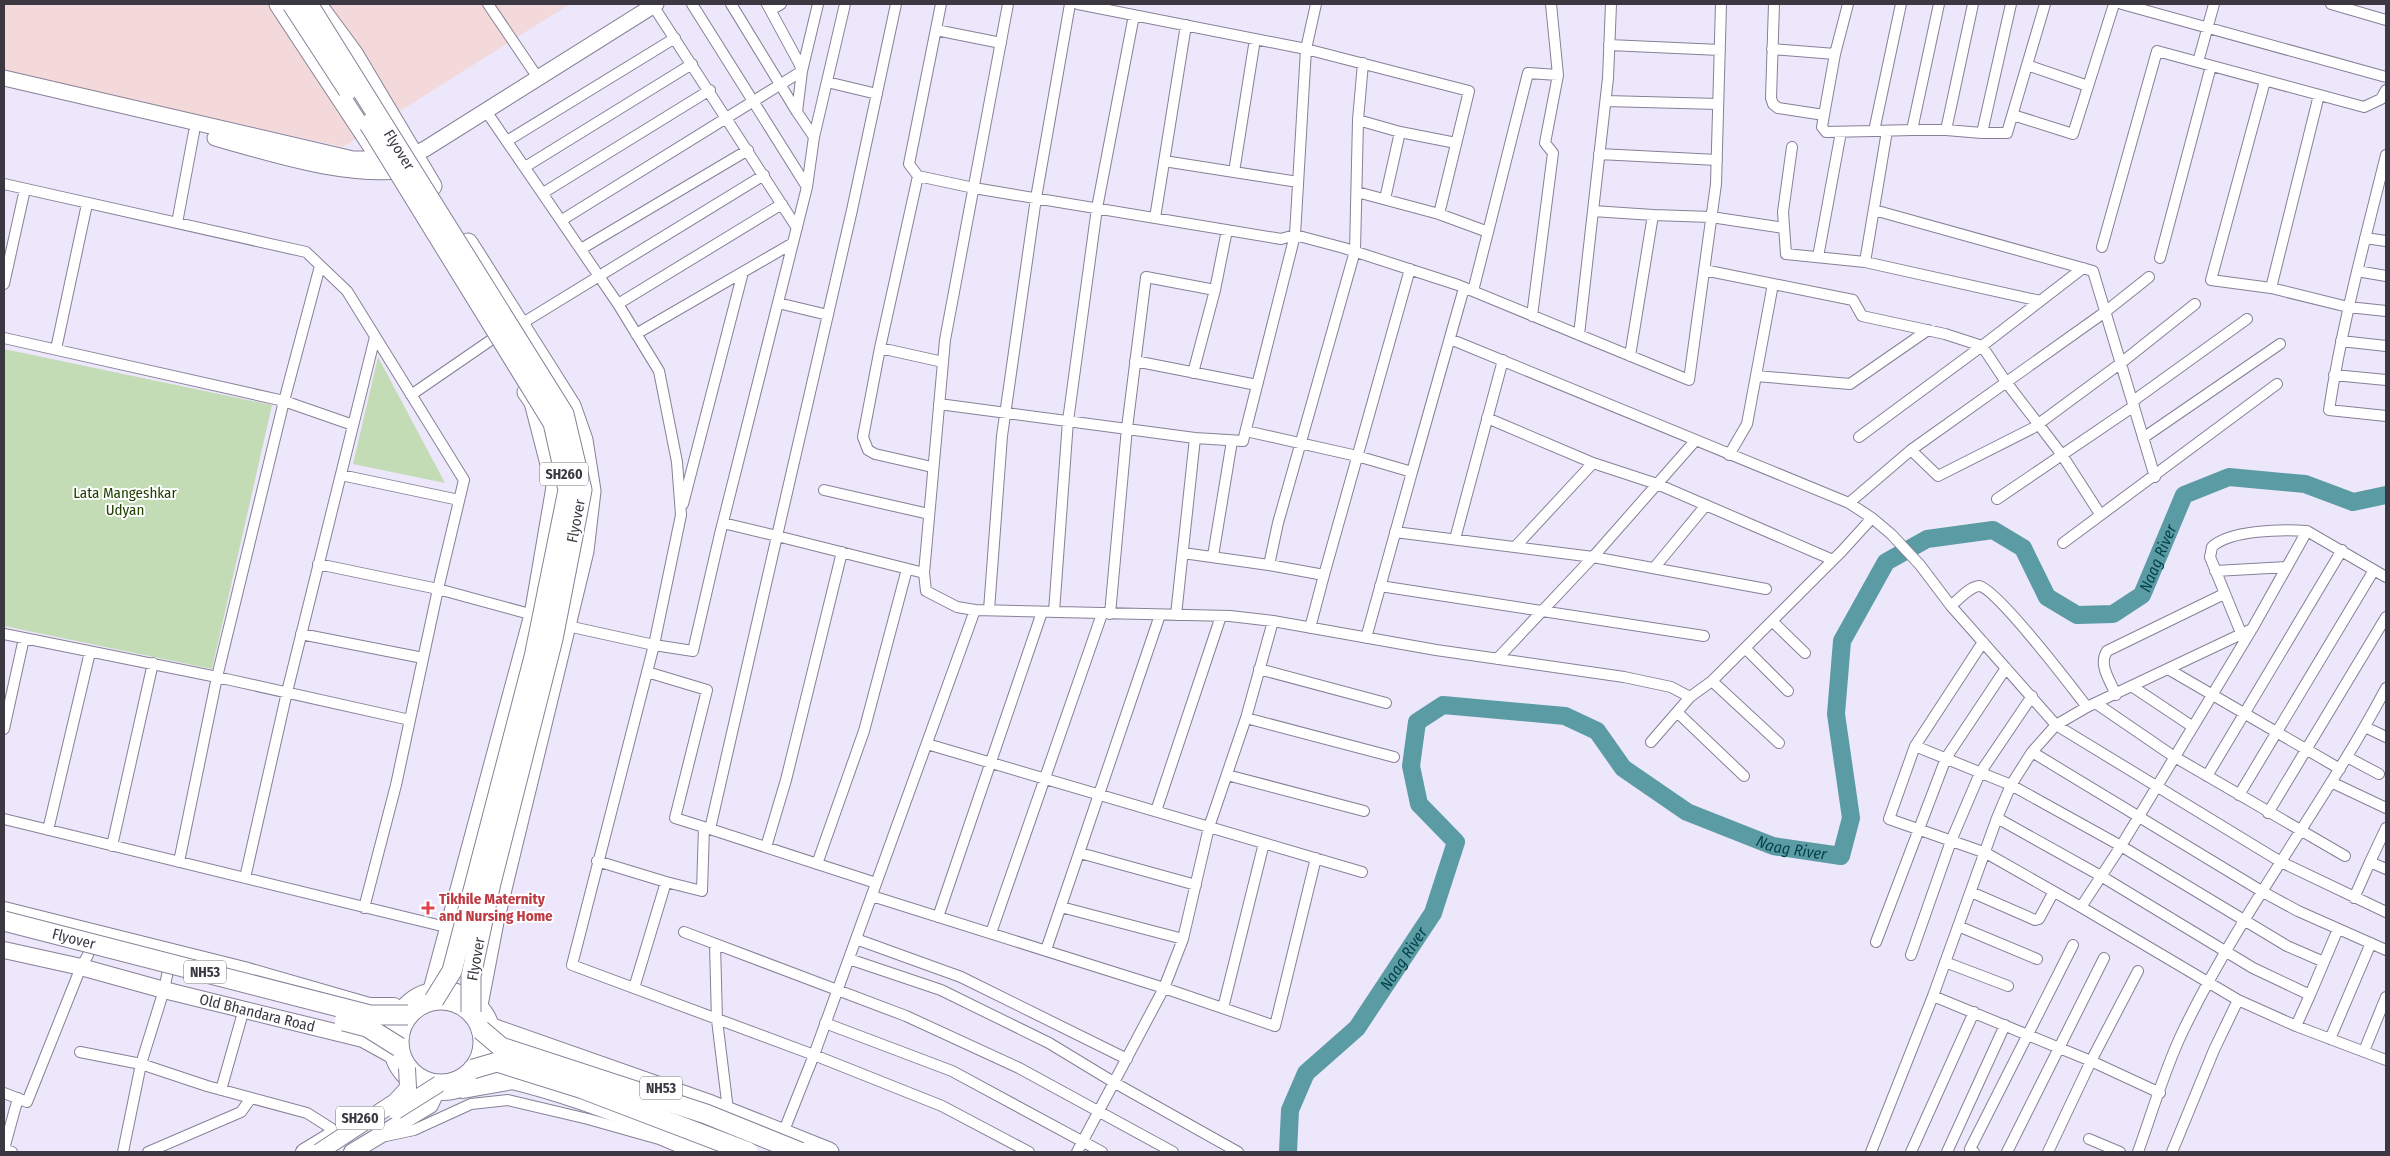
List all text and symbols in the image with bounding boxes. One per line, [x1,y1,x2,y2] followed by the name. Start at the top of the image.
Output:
[380,126,419,174] street label: Flyover
[540,462,588,486] road number: SH260
[73,484,177,519] park label: Lata Mangeshkar Udyan
[563,497,589,544] street label: Flyover
[2135,521,2180,595] water label: Naag River
[1754,831,1829,863] water label: Naag River
[439,890,553,925] place label: Tikhile Maternity and Nursing Home
[421,901,435,915] marker: Tikhile Maternity and Nursing Home
[1376,923,1431,993] water label: Naag River
[50,925,98,953] street label: Flyover
[463,935,489,982] street label: Flyover
[184,960,226,984] road number: NH53
[198,990,317,1036] street label: Old Bhandara Road
[640,1076,682,1100] road number: NH53
[336,1106,384,1130] road number: SH260

